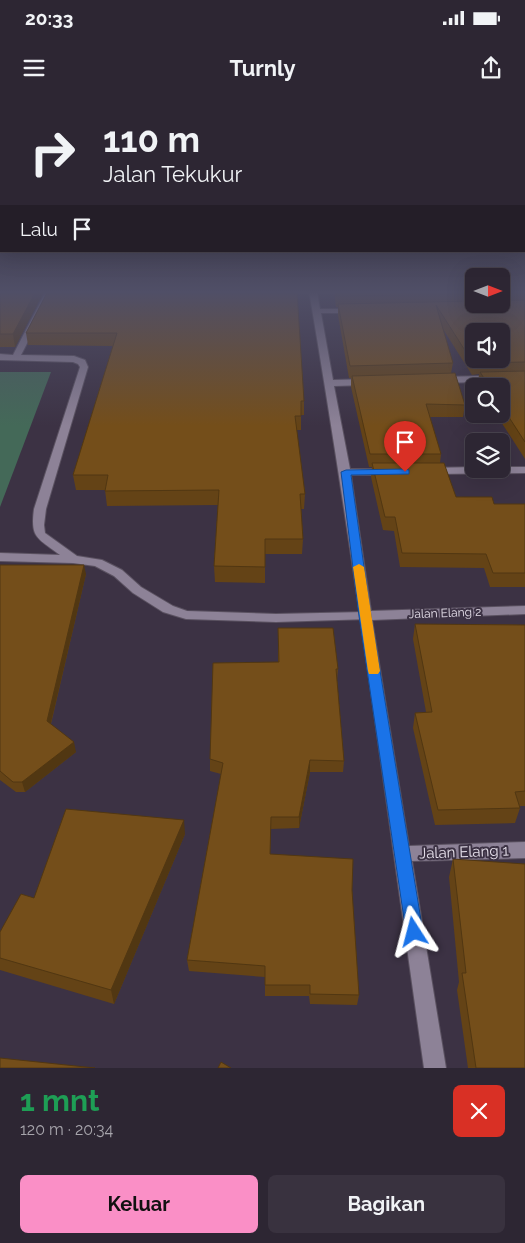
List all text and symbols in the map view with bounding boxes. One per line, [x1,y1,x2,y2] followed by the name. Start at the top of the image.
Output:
[25,7,73,29] text: 20:33
[20,54,48,82] icon: menu
[477,54,505,82] icon: share
[229,55,296,81] text: Turnly
[103,119,200,160] text: 110 m
[20,120,85,185] icon: right
[103,161,242,187] text: Jalan Tekukur
[68,215,96,243] icon: arrive
[20,218,58,240] text: Lalu
[465,268,510,312] north arrow
[465,268,510,478] map controls
[465,323,510,368] button: sound
[465,378,510,423] button: search
[384,421,426,472] pin
[391,428,419,456] icon: arrive
[465,433,510,478] button: layers
[408,605,482,621] street label: Jalan Elang 2
[419,841,510,863] street label: Jalan Elang 1
[387,905,439,957] position arrow
[20,1083,100,1118] text: 1 mnt
[453,1085,505,1137] button: close
[20,1120,113,1139] text: 120 m · 20:34
[20,1175,258,1233] button: Keluar
[268,1175,505,1233] button: Bagikan

